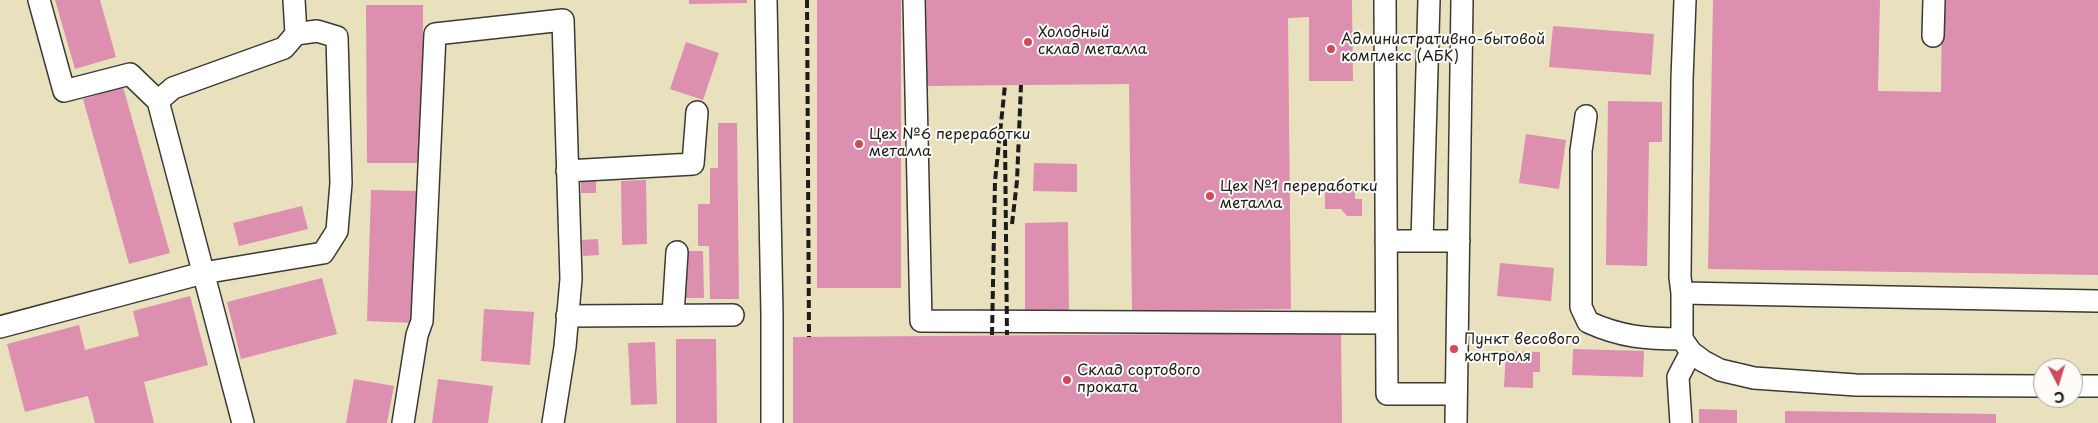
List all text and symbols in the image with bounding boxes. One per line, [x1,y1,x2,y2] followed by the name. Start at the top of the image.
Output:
[1038,24,1147,59] place label: Холодный склад металла
[1341,31,1545,66] place label: Административно-бытовой комплекс (АБК)
[1022,36,1034,48] marker: Холодный склад металла
[1325,43,1337,55] marker: Административно-бытовой комплекс (АБК)
[869,126,1030,161] place label: Цех №6 переработки металла
[853,138,865,150] marker: Цех №6 переработки металла
[1220,178,1378,213] place label: Цех №1 переработки металла
[1204,190,1216,202] marker: Цех №1 переработки металла
[1464,331,1580,366] place label: Пункт весового контроля
[1448,343,1460,355] marker: Пункт весового контроля
[2033,358,2083,408] north arrow
[1077,362,1201,397] place label: Склад сортового проката
[1061,374,1073,386] marker: Склад сортового проката
[2053,387,2065,408] text: С

